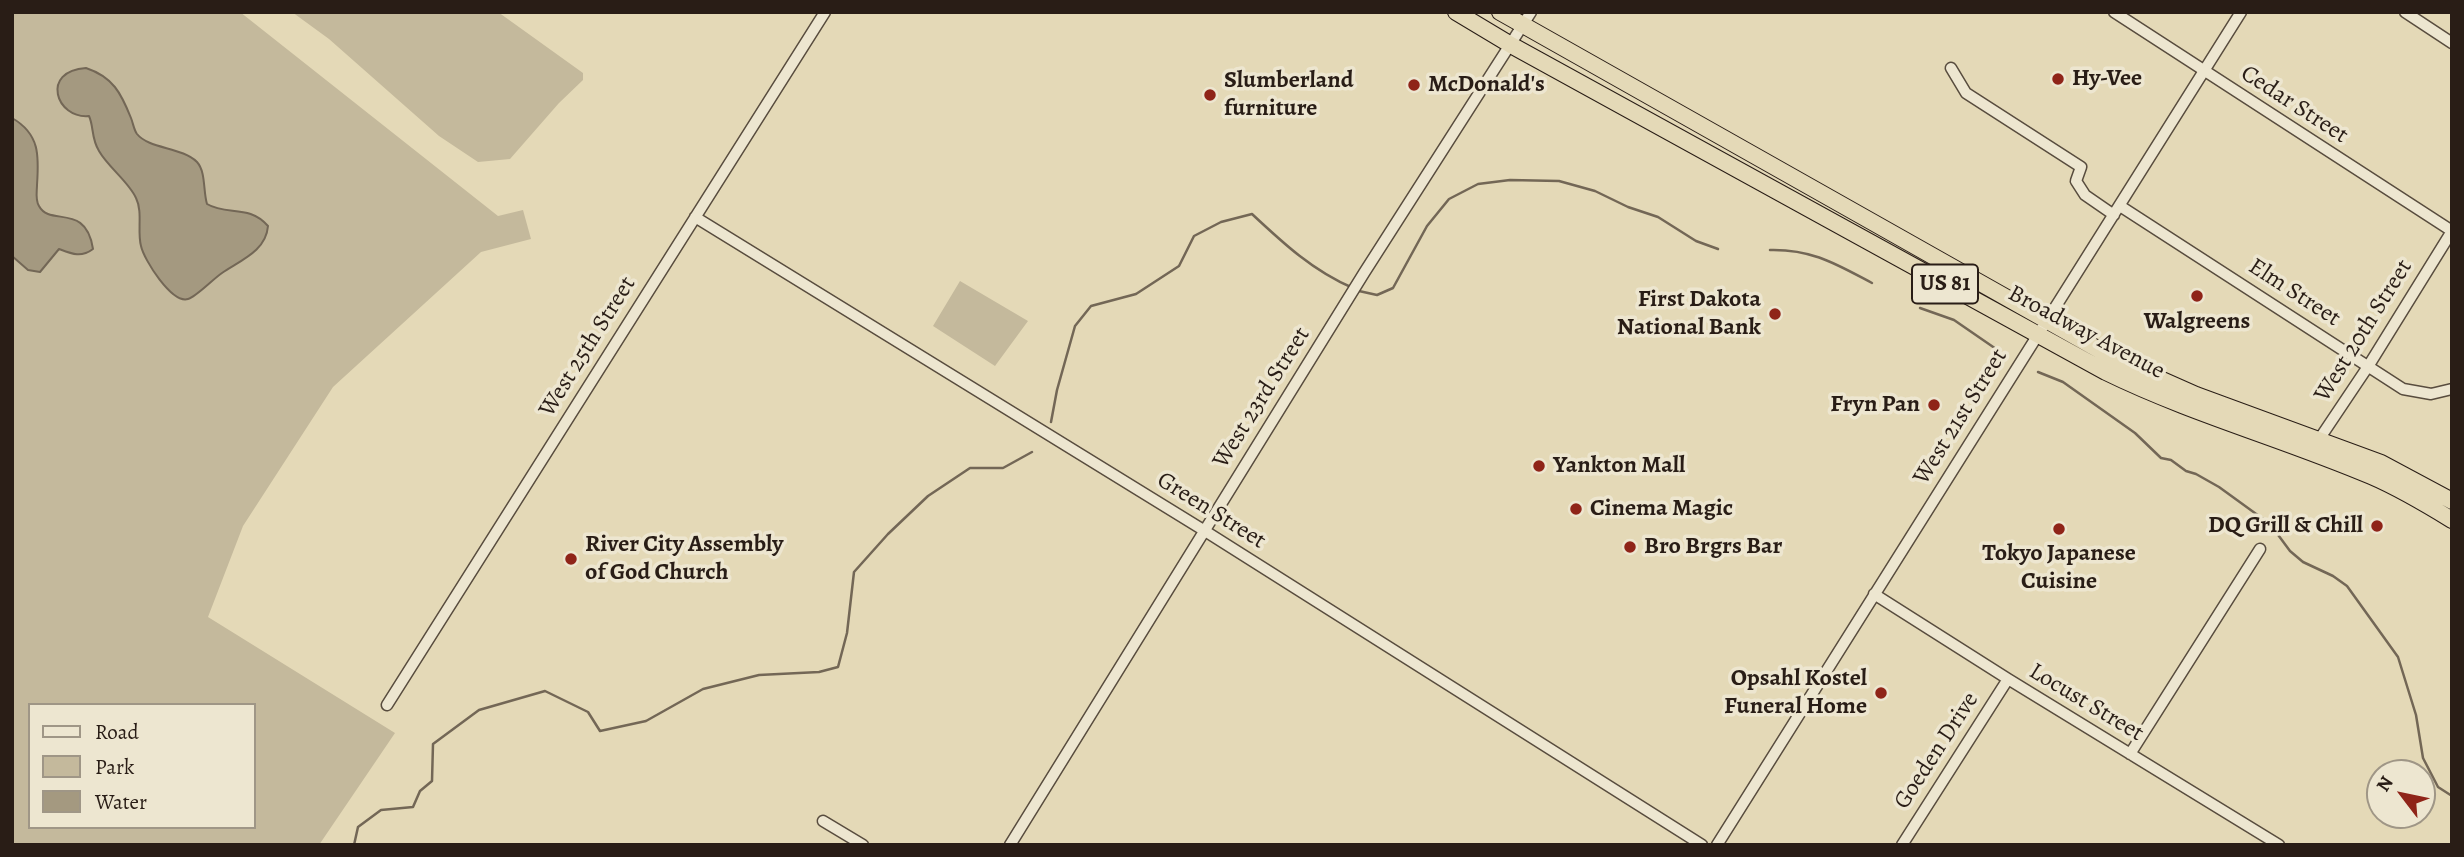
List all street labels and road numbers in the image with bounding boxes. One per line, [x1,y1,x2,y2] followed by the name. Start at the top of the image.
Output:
[2235,60,2353,150] street label: Cedar Street
[2243,253,2345,333] street label: Elm Street
[2309,255,2419,407] street label: West 20th Street
[1912,264,1978,304] road number: US 81
[533,272,643,422] street label: West 25th Street
[2003,280,2169,386] street label: Broadway Avenue
[1207,322,1317,474] street label: West 23rd Street
[1908,344,2014,490] street label: West 21st Street
[1151,466,1271,556] street label: Green Street
[2023,658,2149,748] street label: Locust Street
[1889,687,1985,815] street label: Goeden Drive

